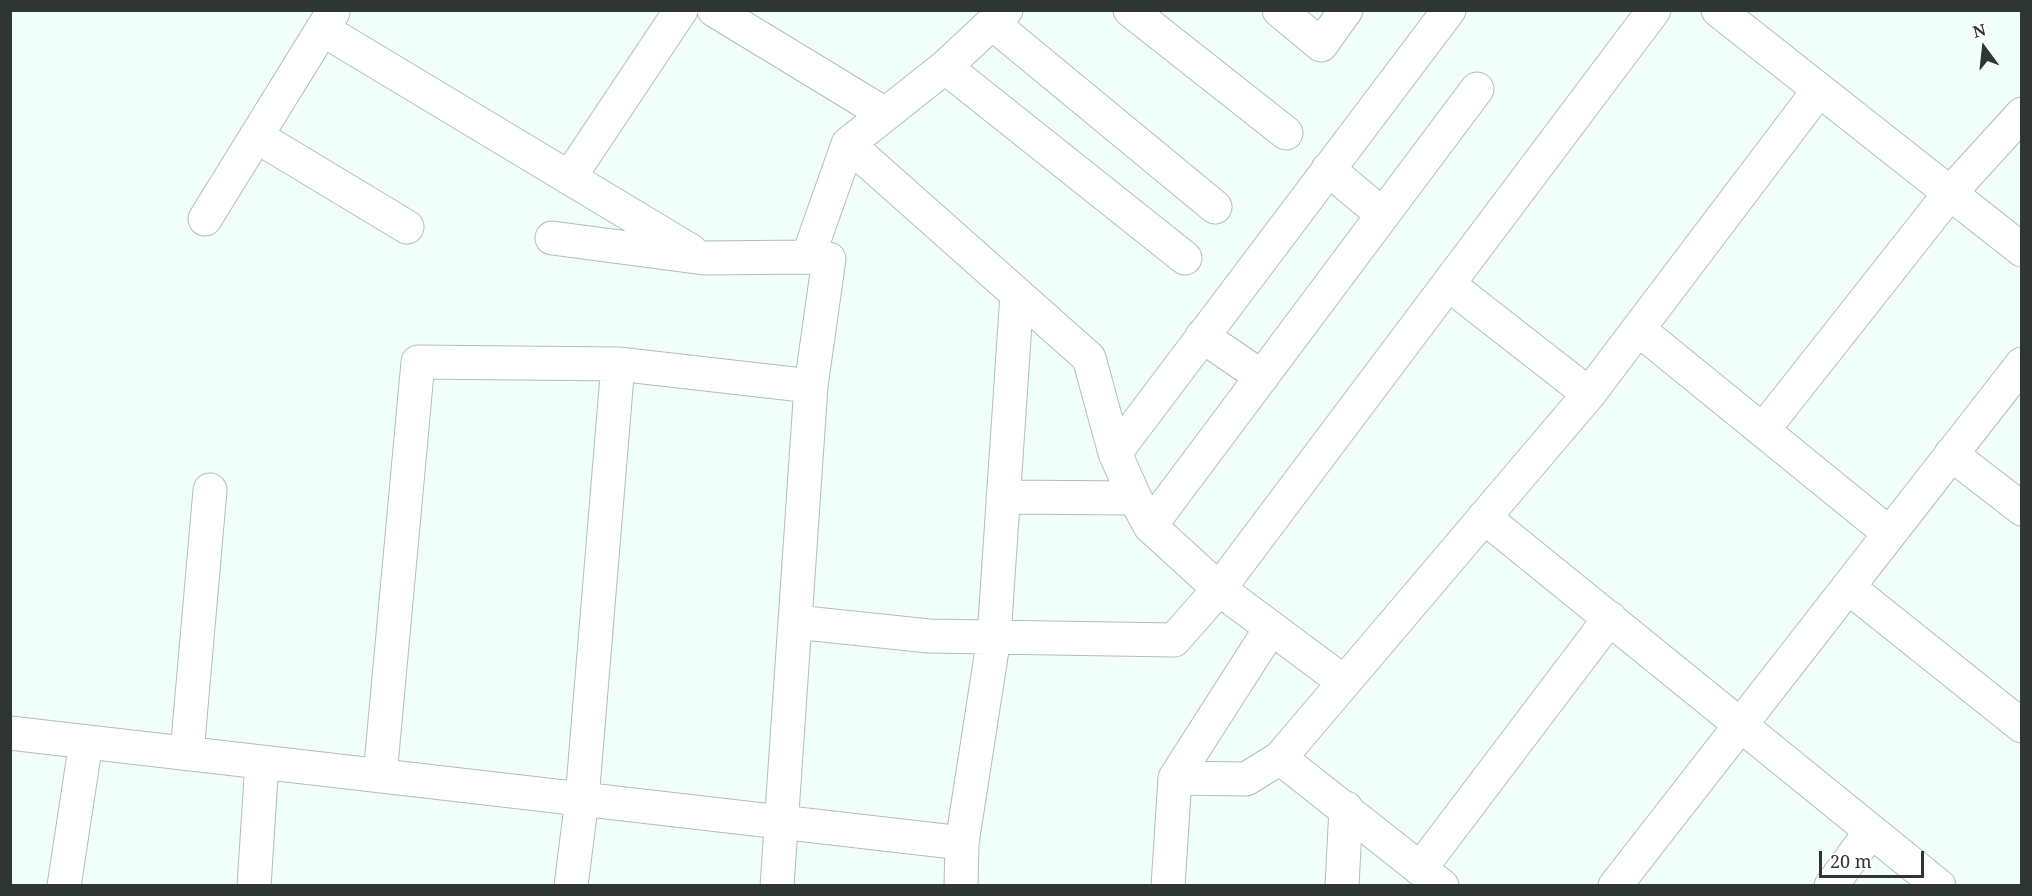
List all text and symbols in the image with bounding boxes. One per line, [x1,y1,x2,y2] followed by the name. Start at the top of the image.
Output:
[1954,18,2014,78] north arrow
[1970,18,1988,43] text: N
[1822,839,1927,877] scale bar
[1830,849,1872,873] text: 20 m

